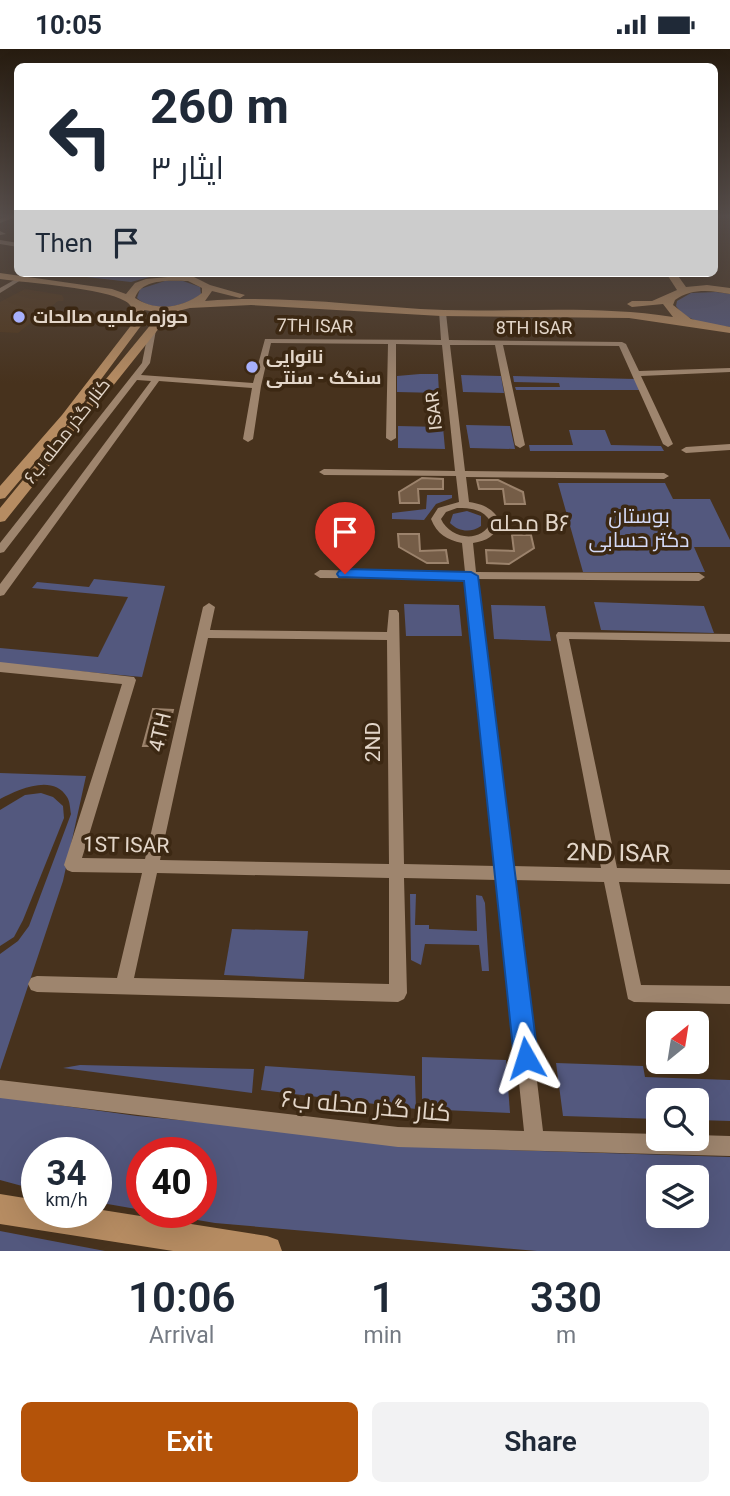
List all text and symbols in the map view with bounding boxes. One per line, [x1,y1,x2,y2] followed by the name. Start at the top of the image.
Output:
[35,10,102,40] text: 10:05
[150,78,289,135] text: 260 m
[35,91,126,182] icon: left
[150,149,224,187] text: ایثار ۳
[107,224,145,262] icon: arrive
[35,228,93,258] text: Then
[33,306,188,328] place label: حوزه علمیه صالحات
[11,309,27,325] marker: حوزه علمیه صالحات
[277,314,353,337] street label: 7TH ISAR
[496,317,572,338] street label: 8TH ISAR
[266,346,381,389] place label: نانوایی سنگک - سنتی
[244,359,260,375] marker: نانوایی سنگک - سنتی
[19,374,115,488] street label: کنار گذر محله ب۶
[421,391,446,431] street label: ISAR
[315,502,375,574] pin
[588,504,690,553] park label: بوستان دکتر حسابی
[490,510,570,537] district label: محله B۶
[326,513,364,551] icon: arrive
[144,710,176,754] street label: 4TH
[361,722,385,762] street label: 2ND
[83,832,169,858] street label: 1ST ISAR
[566,838,670,868] street label: 2ND ISAR
[646,1011,709,1075] north arrow
[646,1011,709,1228] map controls
[489,1021,563,1095] position arrow
[280,1085,452,1127] street label: کنار گذر محله ب۶
[646,1088,709,1151] button: search
[126,1137,217,1228] speed limit sign: 40
[46,1153,87,1194] text: 34
[646,1165,709,1228] button: layers
[45,1189,88,1210] text: km/h
[128,1273,235,1322] text: 10:06
[371,1273,395,1322] text: 1
[530,1273,602,1322] text: 330
[149,1322,214,1349] text: Arrival
[363,1322,402,1349] text: min
[556,1322,576,1349] text: m
[21,1402,358,1482] button: Exit
[372,1402,709,1482] button: Share

